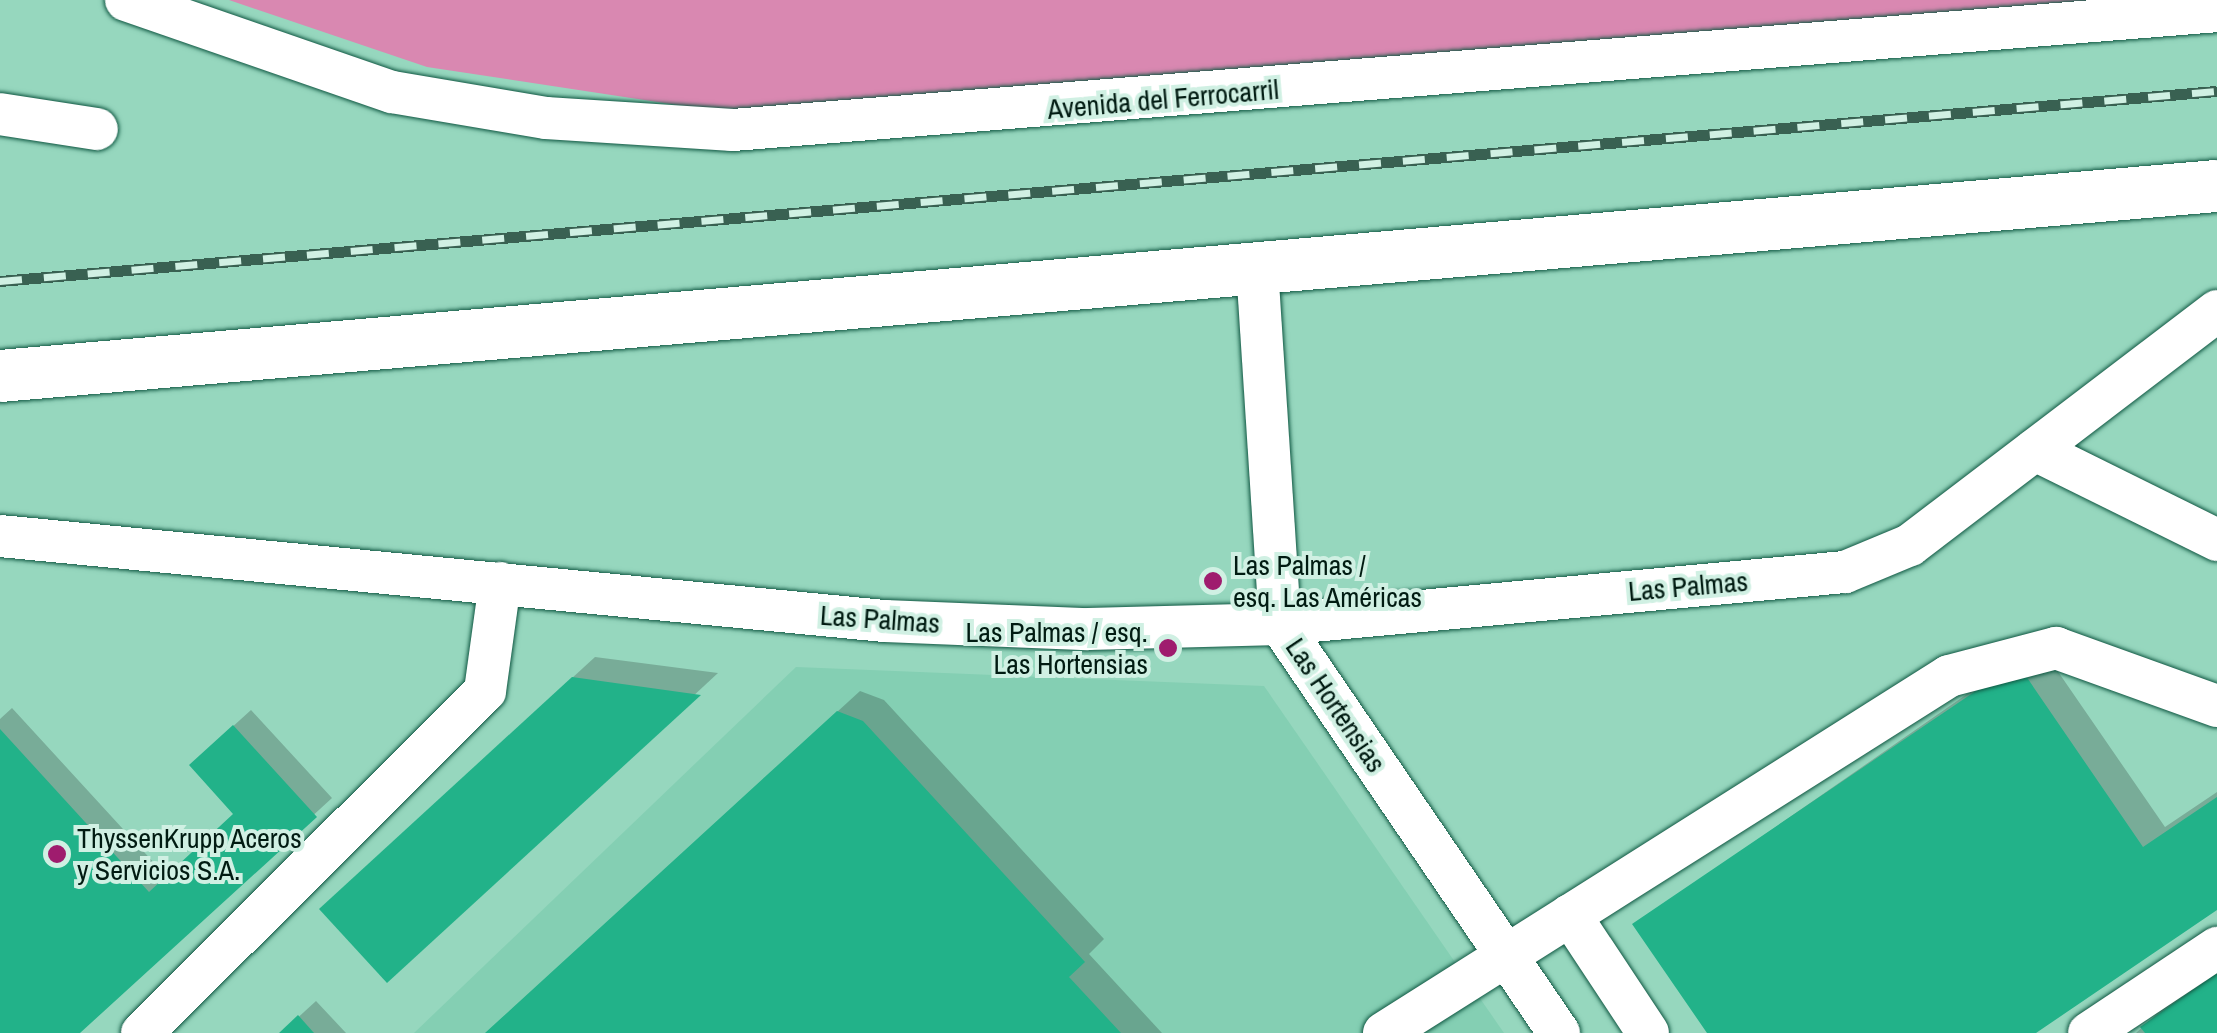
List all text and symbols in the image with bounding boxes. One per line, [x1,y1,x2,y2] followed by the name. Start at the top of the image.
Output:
[1046,72,1280,126] street label: Avenida del Ferrocarril
[1233,548,1423,614] place label: Las Palmas / esq. Las Américas
[1627,564,1749,608] street label: Las Palmas
[1202,570,1224,592] marker: Las Palmas / esq. Las Américas
[819,598,941,640] street label: Las Palmas
[965,615,1148,681] place label: Las Palmas / esq. Las Hortensias
[1279,632,1393,778] street label: Las Hortensias
[1157,637,1179,659] marker: Las Palmas / esq. Las Hortensias
[77,821,303,887] place label: ThyssenKrupp Aceros y Servicios S.A.
[46,843,68,865] marker: ThyssenKrupp Aceros y Servicios S.A.

